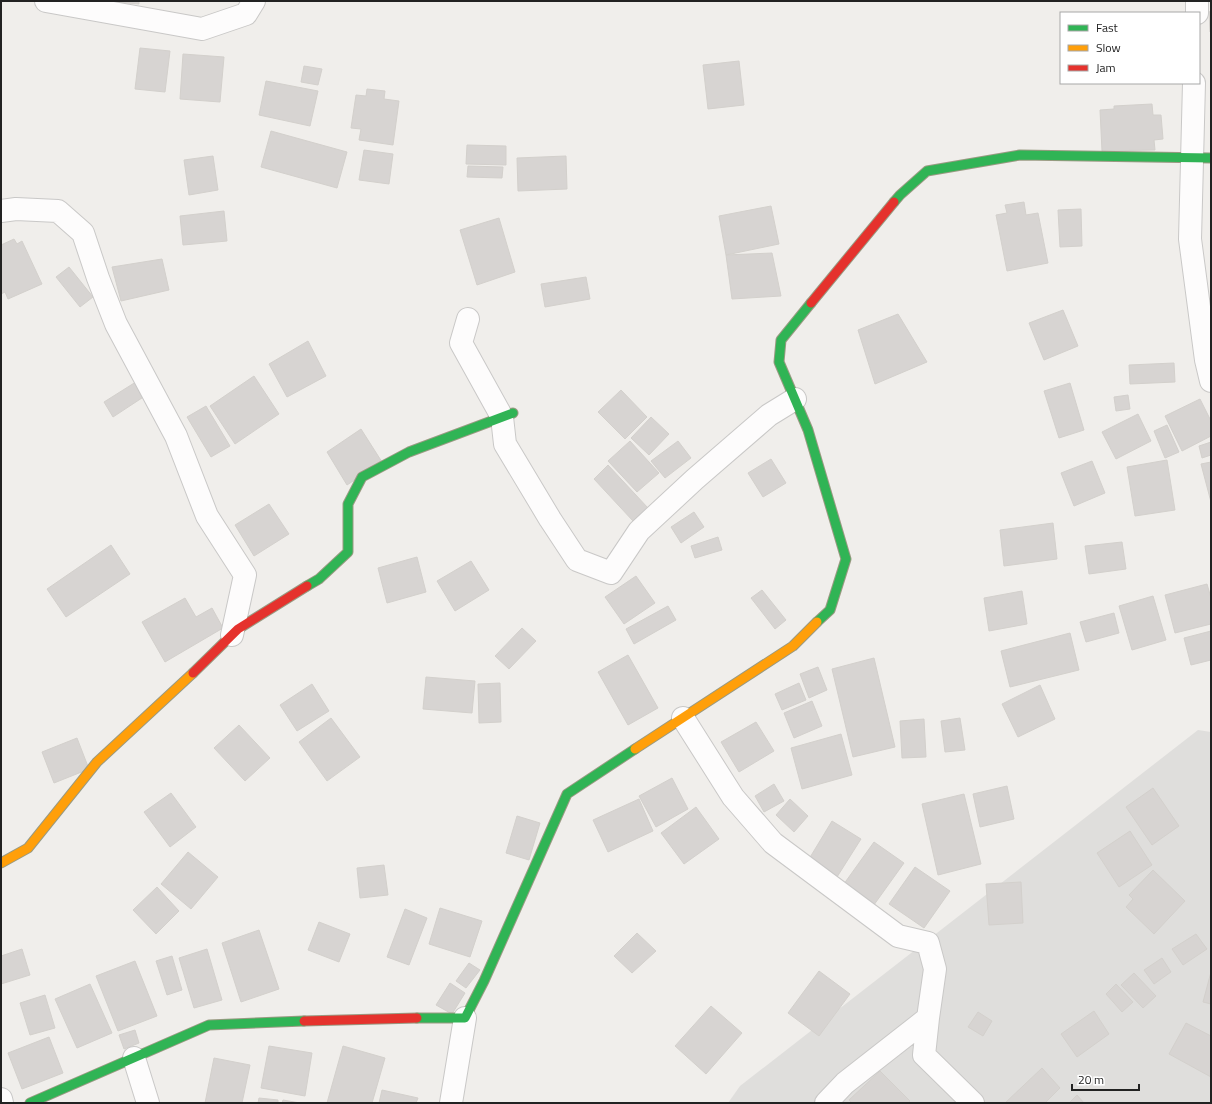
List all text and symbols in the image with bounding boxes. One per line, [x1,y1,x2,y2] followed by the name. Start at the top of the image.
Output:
[1060,12,1200,84] legend
[1096,18,1119,37] text: Fast
[1096,38,1121,57] text: Slow
[1096,58,1116,77] text: Jam
[1072,1066,1139,1092] scale bar
[1078,1070,1104,1089] text: 20 m

